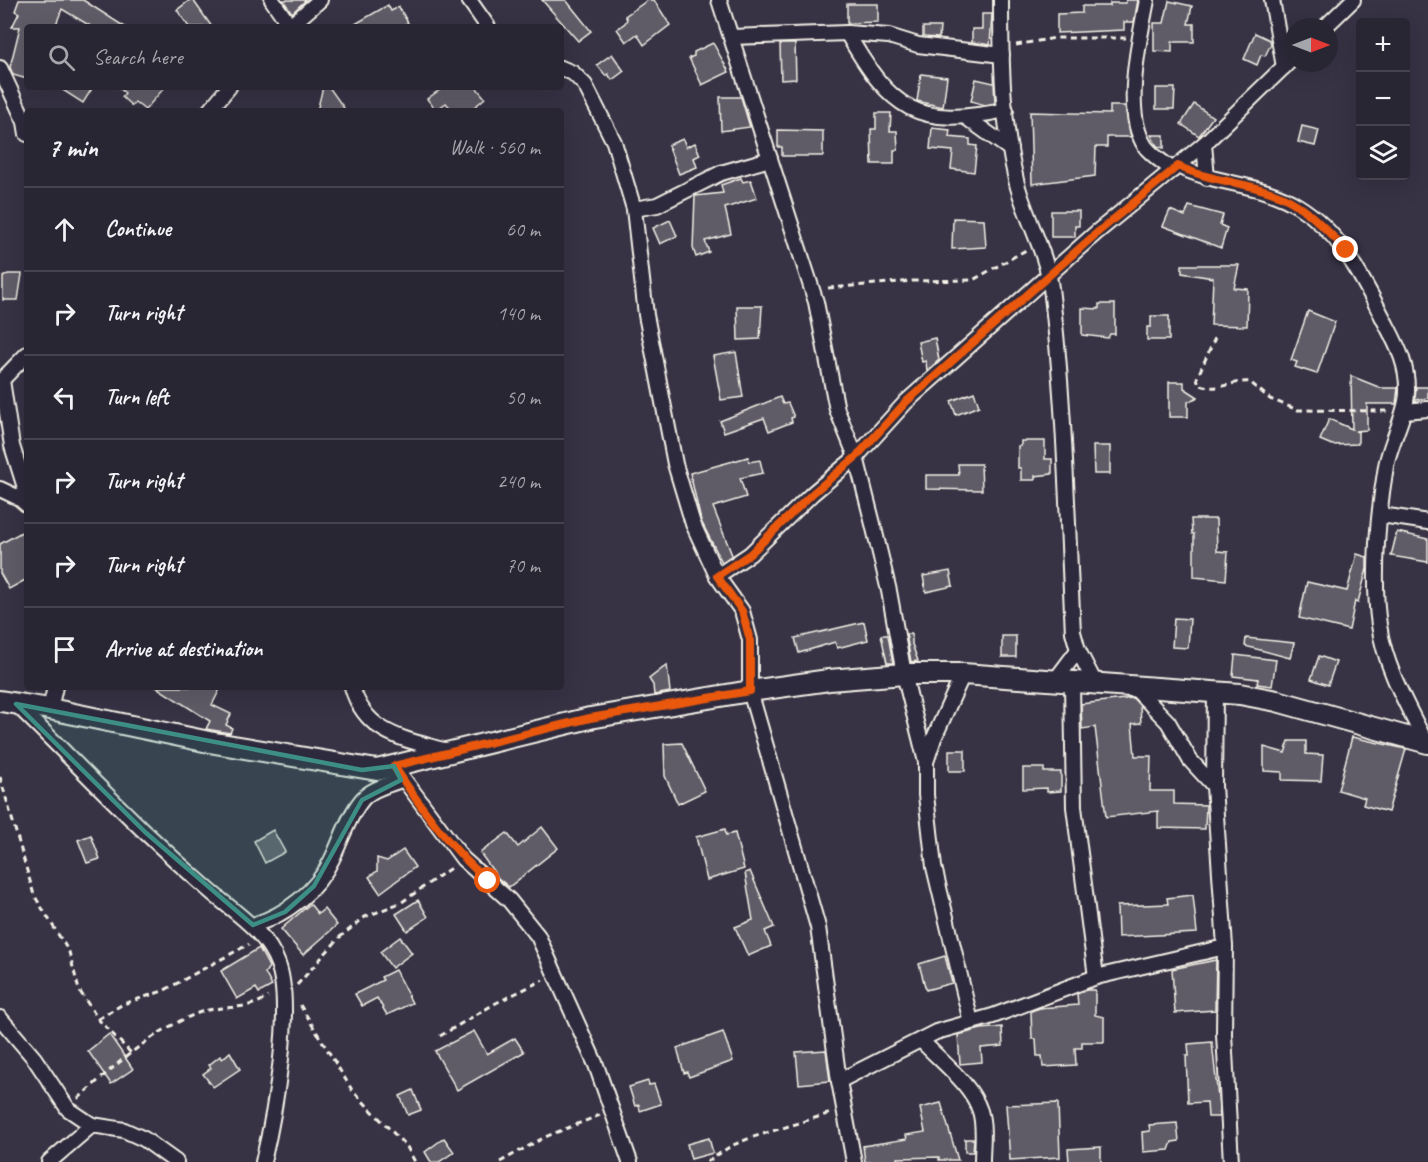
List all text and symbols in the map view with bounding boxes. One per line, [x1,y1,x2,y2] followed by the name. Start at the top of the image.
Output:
[1284,18,1338,72] north arrow
[1356,18,1410,180] map controls
[1356,18,1410,72] button: +
[24,24,564,90] search box
[45,41,78,74] icon: search
[93,43,183,71] text: Search here
[1356,72,1410,126] button: −
[1356,126,1410,180] button: layers
[48,131,98,164] text: 7 min
[450,135,540,160] text: Walk · 560 m
[48,213,81,246] icon: ahead
[105,215,171,243] text: Continue
[506,217,540,242] text: 60 m
[1332,236,1358,262] route end
[48,297,81,330] icon: right
[105,299,182,327] text: Turn right
[497,301,540,326] text: 140 m
[48,381,81,414] icon: left
[105,383,169,411] text: Turn left
[506,385,540,410] text: 50 m
[48,465,81,498] icon: right
[105,467,182,495] text: Turn right
[497,469,540,494] text: 240 m
[48,549,81,582] icon: right
[105,551,182,579] text: Turn right
[506,553,540,578] text: 70 m
[48,633,81,666] icon: arrive
[105,635,262,663] text: Arrive at destination
[474,867,500,893] route start

